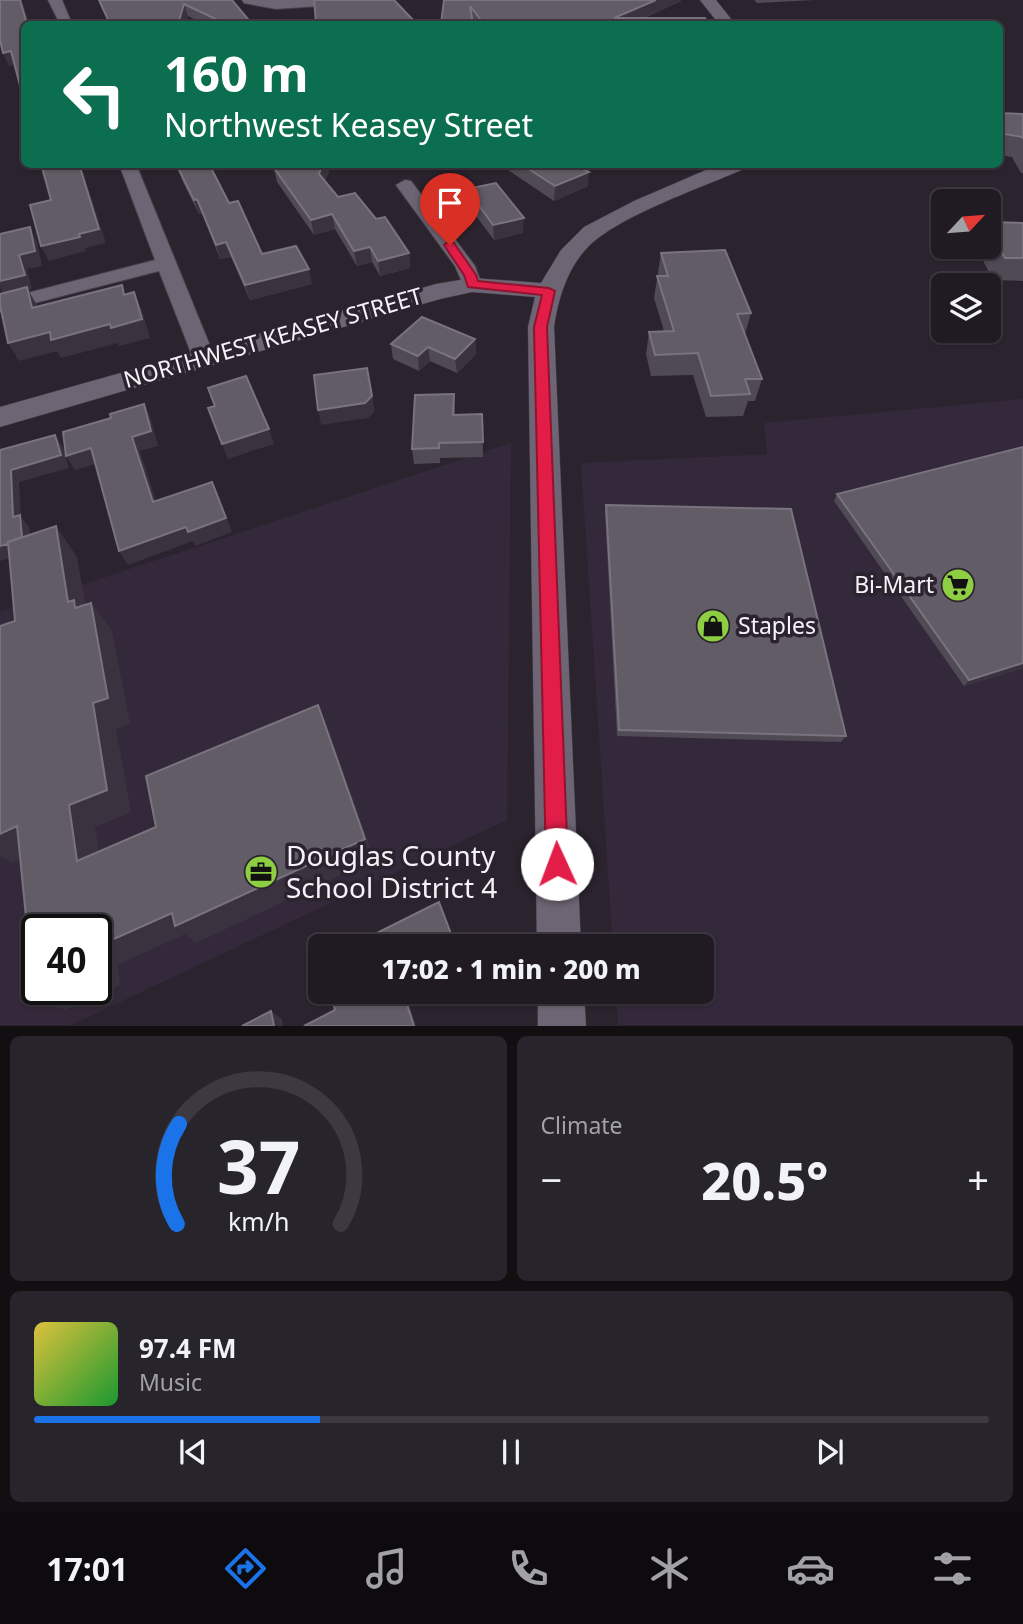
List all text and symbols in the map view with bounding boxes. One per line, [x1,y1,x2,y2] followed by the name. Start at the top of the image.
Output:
[164,40,309,106] text: 160 m
[49,49,140,140] icon: left
[164,103,533,146] text: Northwest Keasey Street
[420,173,480,245] pin
[431,184,469,222] icon: arrive
[931,189,1001,259] north arrow
[931,189,1001,343] map controls
[931,273,1001,343] button: layers
[120,279,426,395] street label: NORTHWEST KEASEY STREET
[939,566,977,604] supermarket icon: Bi-Mart
[854,568,934,600] place label: Bi-Mart
[694,607,732,645] shop icon: Staples
[738,609,816,641] place label: Staples
[520,827,594,901] position arrow
[286,836,497,906] place label: Douglas County School District 4
[242,853,280,891] office icon: Douglas County School District 4
[21,914,112,1005] speed limit sign: 40
[381,951,641,987] text: 17:02 · 1 min · 200 m
[541,1109,623,1141] text: Climate
[217,1117,300,1216] text: 37
[701,1144,828,1215] text: 20.5°
[541,1153,562,1205] text: −
[967,1153,989,1205] text: +
[227,1204,289,1238] text: km/h
[139,1330,236,1366] text: 97.4 FM
[139,1366,202,1398] text: Music
[174,1433,212,1471] icon: previous
[492,1433,530,1471] icon: pause
[811,1433,849,1471] icon: next
[221,1544,270,1593] icon: directions
[362,1544,411,1593] icon: music
[504,1544,553,1593] icon: phone
[645,1544,694,1593] icon: climate
[786,1544,835,1593] icon: car
[928,1544,977,1593] icon: filters
[46,1547,128,1590] text: 17:01

